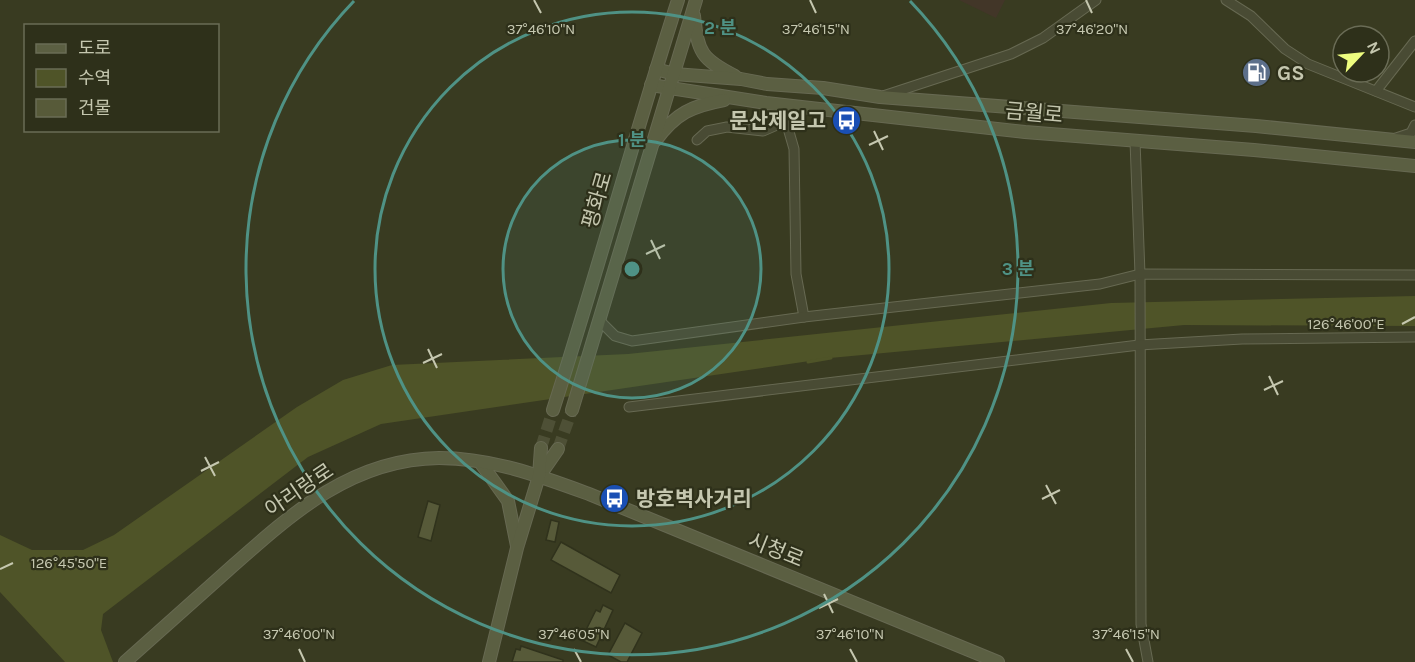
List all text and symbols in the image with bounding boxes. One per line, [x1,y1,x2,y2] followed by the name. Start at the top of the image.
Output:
[704,17,736,39] text: 2 분
[507,20,575,38] text: 37°46'10"N
[782,20,850,38] text: 37°46'15"N
[1056,20,1128,38] text: 37°46'20"N
[24,24,219,132] legend
[1331,24,1391,84] north arrow
[78,37,111,59] text: 도로
[1363,38,1385,57] text: N
[1240,57,1272,89] fuel station icon: GS
[1277,61,1305,85] place label: GS
[78,67,111,89] text: 수역
[78,97,111,119] text: 건물
[1004,99,1064,127] street label: 금월로
[831,105,863,137] bus stop icon: 문산제일고
[729,109,826,133] place label: 문산제일고
[618,129,646,151] text: 1 분
[577,169,617,231] street label: 평화로
[1002,258,1035,280] text: 3 분
[622,259,642,279] centre of rings
[1307,315,1385,333] text: 126°46'00"E
[260,458,338,522] street label: 아리랑로
[599,483,631,515] bus stop icon: 방호벽사거리
[636,487,752,511] place label: 방호벽사거리
[745,528,807,572] street label: 시청로
[31,554,107,572] text: 126°45'50"E
[263,625,335,643] text: 37°46'00"N
[538,625,610,643] text: 37°46'05"N
[816,625,884,643] text: 37°46'10"N
[1092,625,1160,643] text: 37°46'15"N

